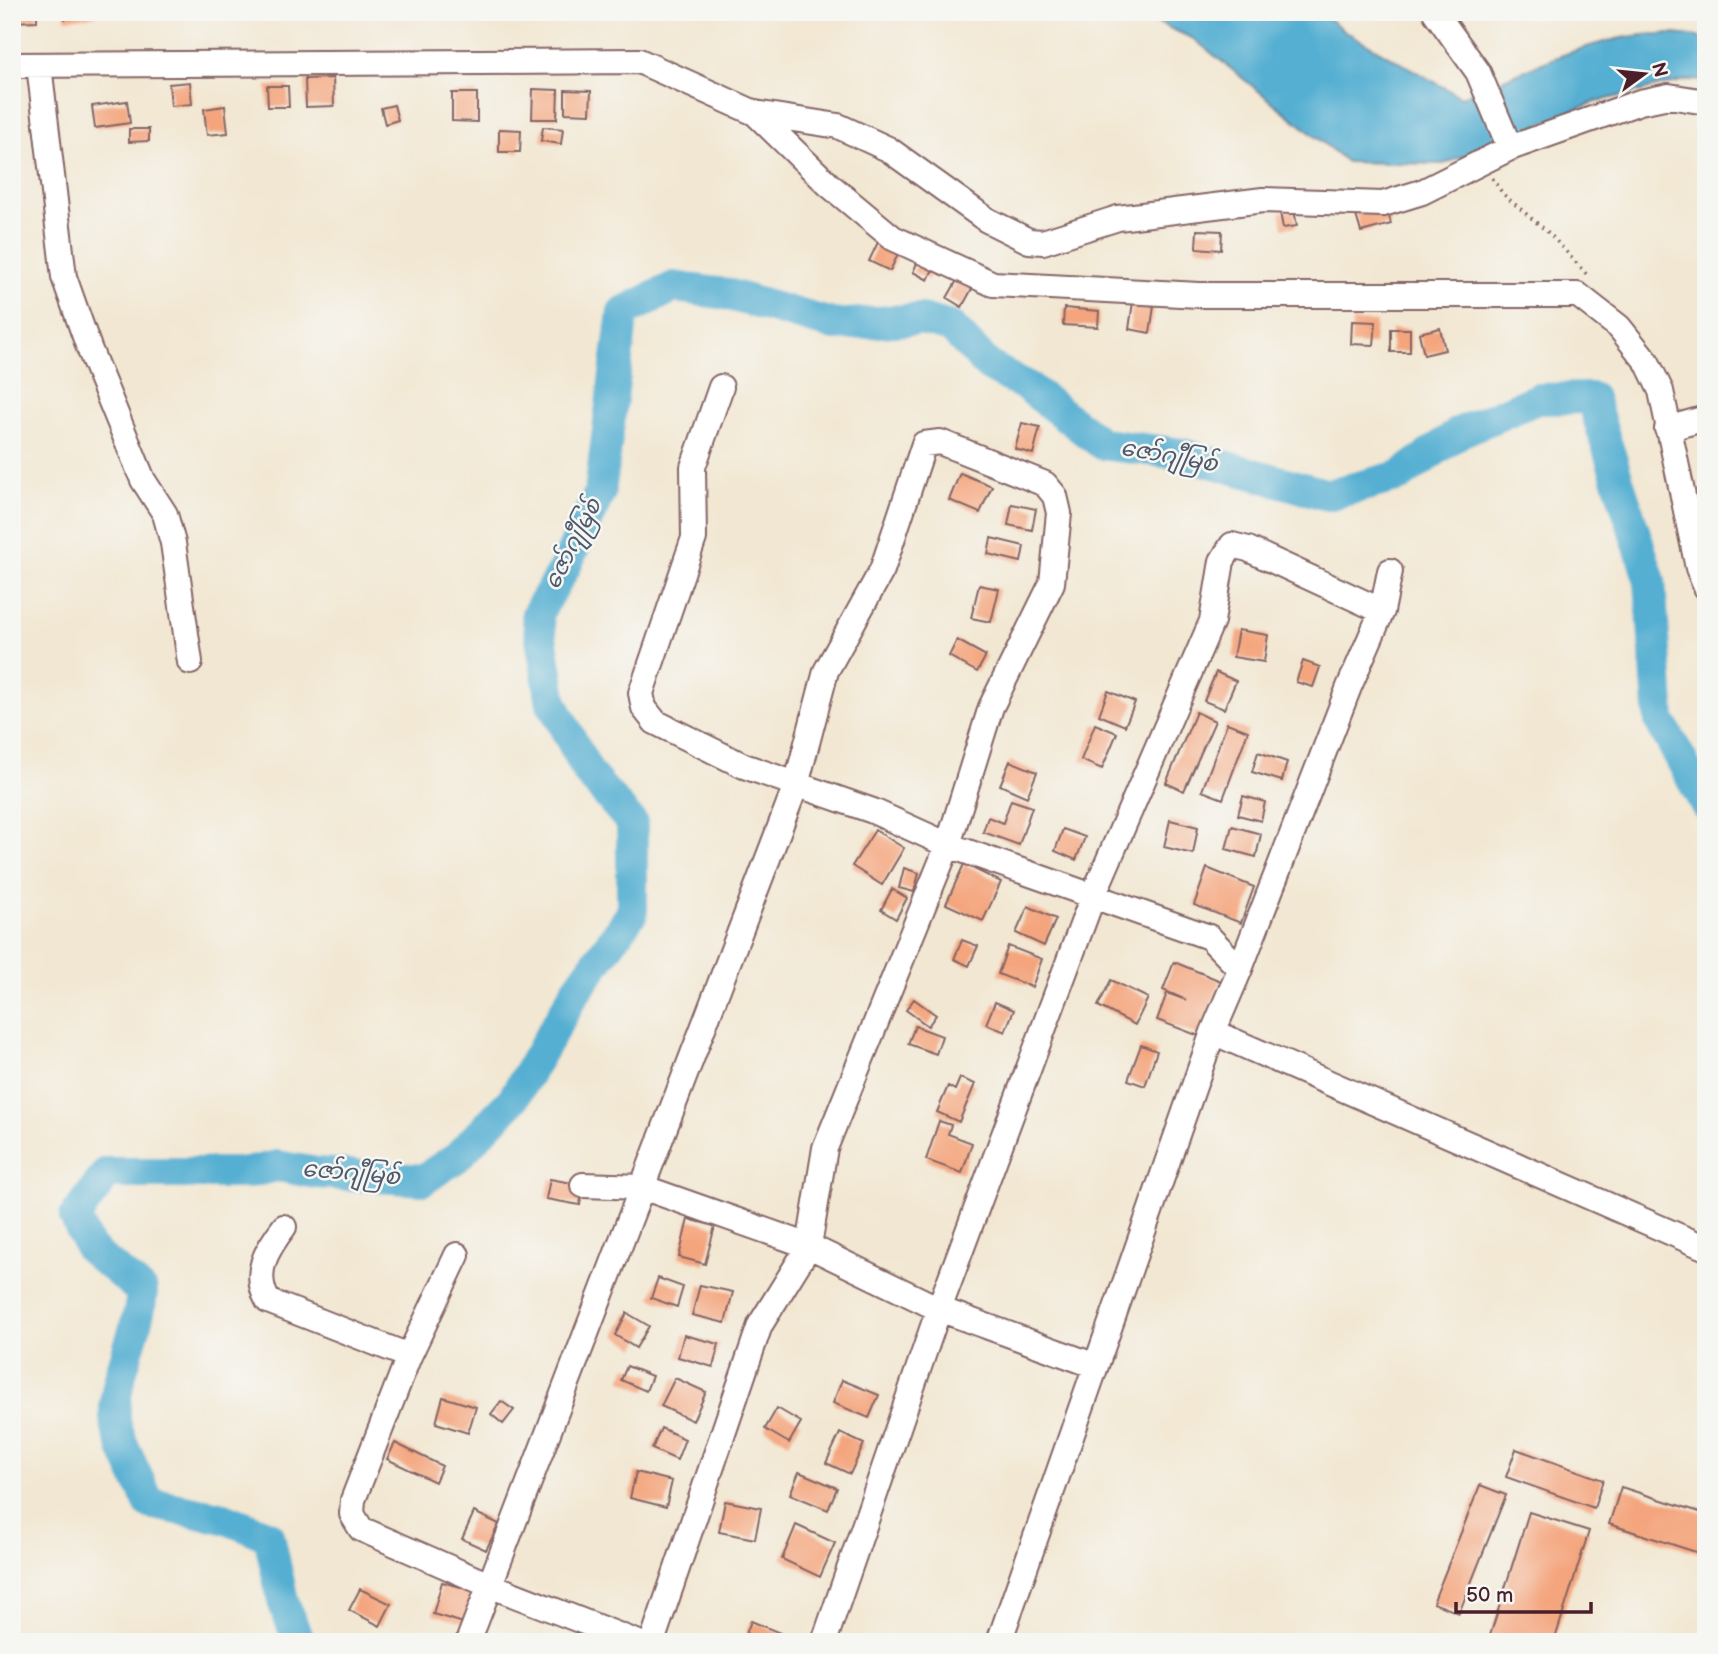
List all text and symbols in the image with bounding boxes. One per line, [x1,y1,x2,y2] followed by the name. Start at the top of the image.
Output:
[1610,38,1680,108] north arrow
[1646,60,1672,80] text: N
[1118,431,1222,482] water label: ဇော်ဂျီမြစ်
[536,491,612,596] water label: ဇော်ဂျီမြစ်
[301,1152,403,1195] water label: ဇော်ဂျီမြစ်
[1456,1570,1590,1614] scale bar
[1466,1583,1513,1608] text: 50 m

